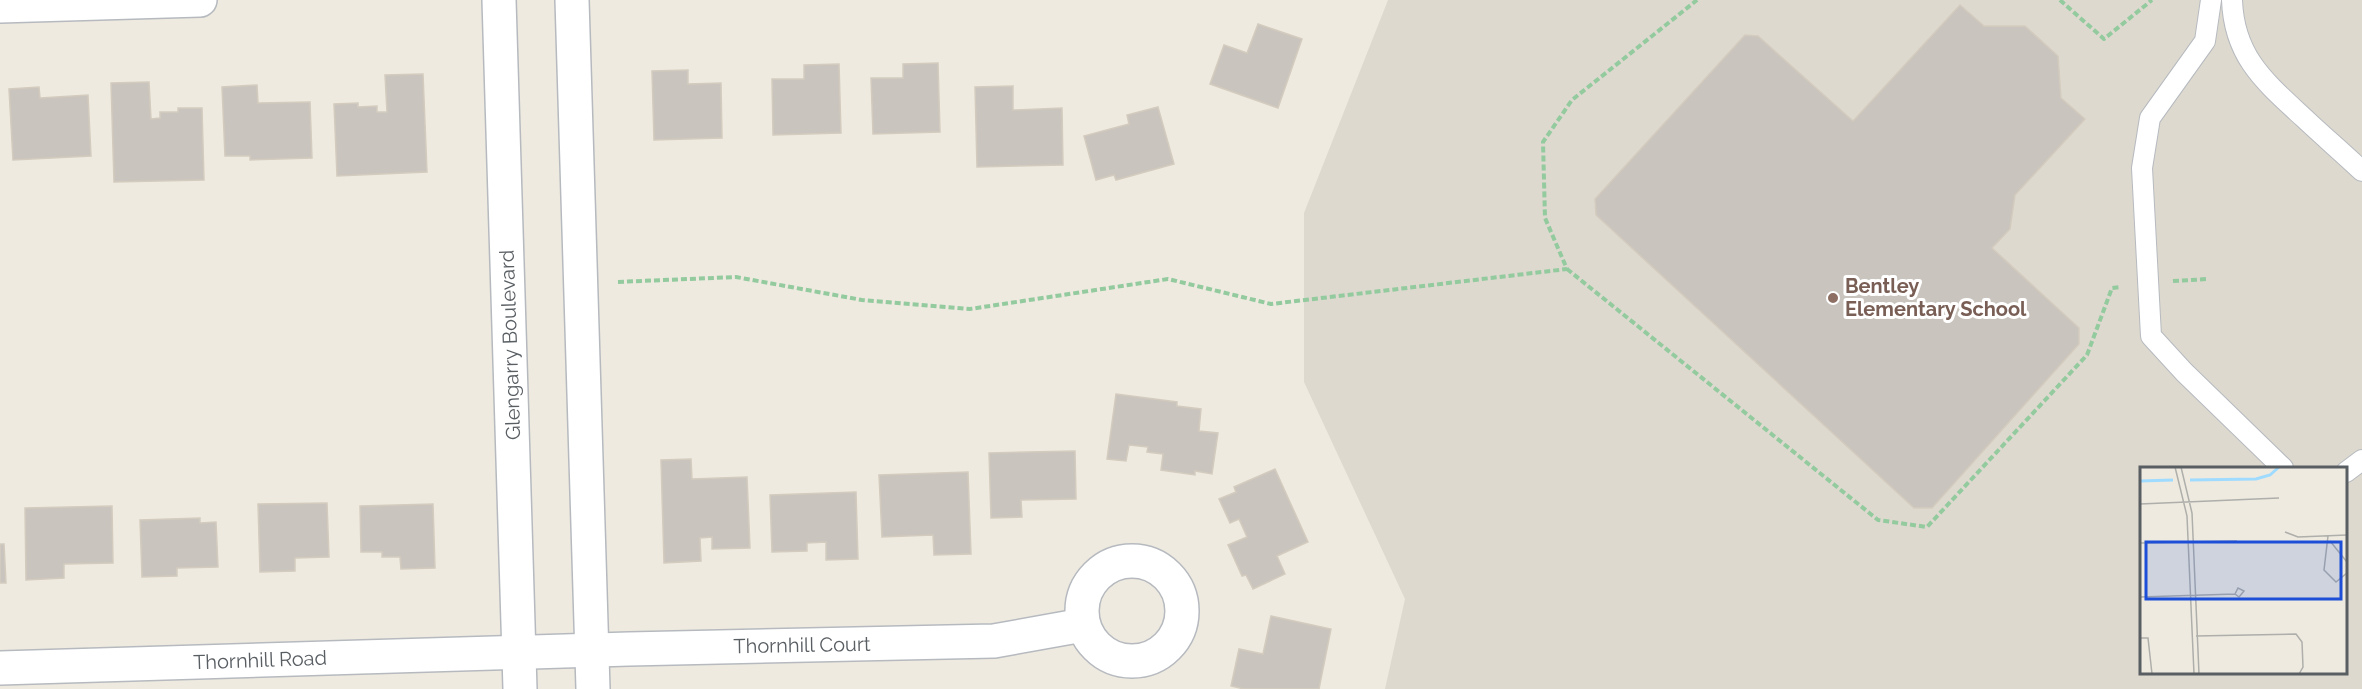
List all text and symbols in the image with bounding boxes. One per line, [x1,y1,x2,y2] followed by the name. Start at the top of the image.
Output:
[495,249,525,441] street label: Glengarry Boulevard
[1845,274,2027,321] place label: Bentley Elementary School
[1826,291,1840,305] marker: Bentley Elementary School
[2140,467,2347,674] inset map
[733,632,871,658] street label: Thornhill Court
[193,646,327,674] street label: Thornhill Road

